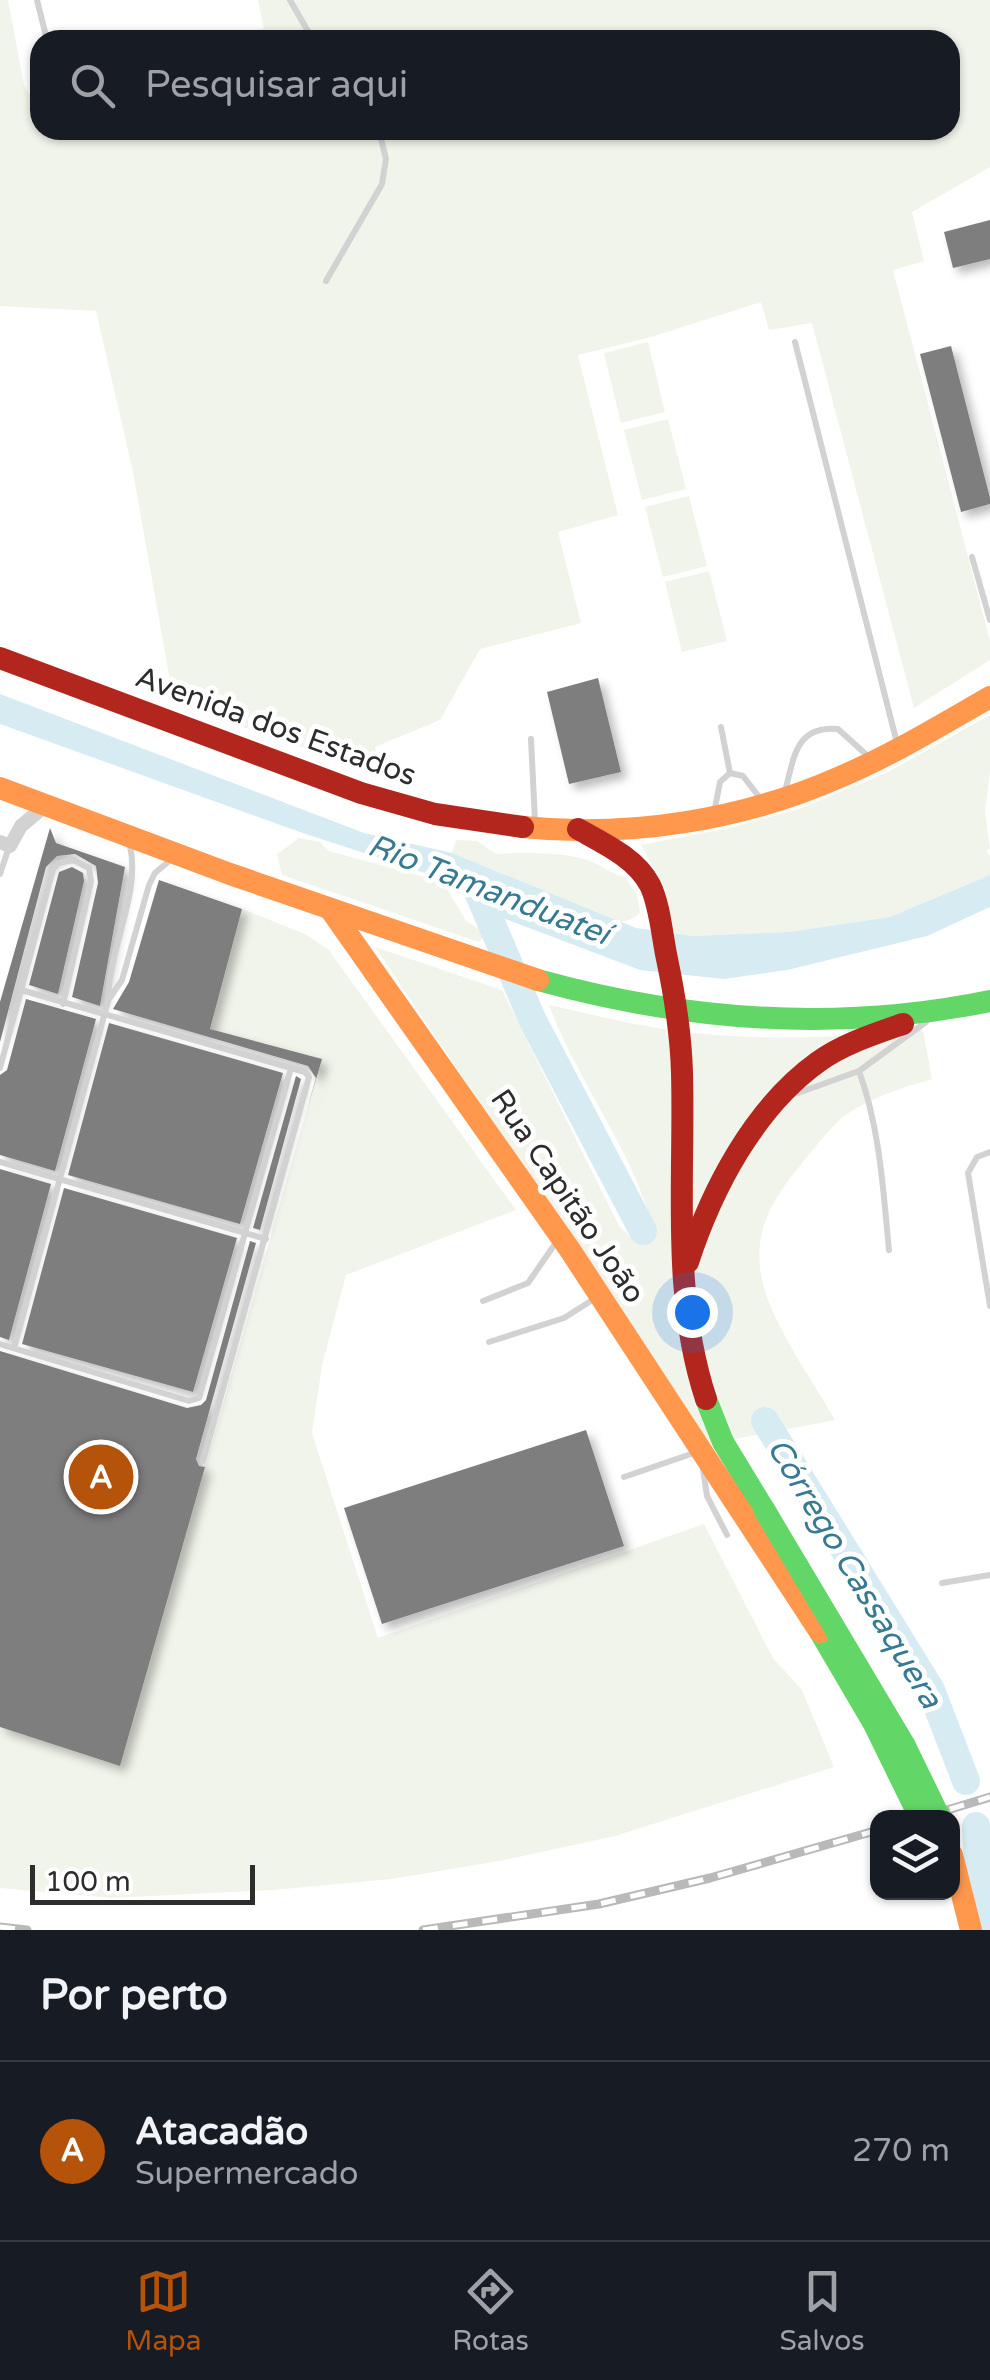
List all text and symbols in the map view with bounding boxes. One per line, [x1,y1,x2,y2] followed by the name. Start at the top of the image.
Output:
[30,30,960,140] search box
[65,58,120,113] icon: search
[145,62,408,108] text: Pesquisar aqui
[131,658,421,794] street label: Avenida dos Estados
[362,826,619,955] water label: Rio Tamanduateí
[482,1082,653,1310] street label: Rua Capitão João
[667,1287,718,1338] your location
[758,1432,950,1716] water label: Córrego Cassaquera
[68,1440,134,1514] pin: A
[870,1810,960,1900] map controls
[870,1810,960,1900] button: layers
[30,1860,255,1904] scale bar
[45,1865,131,1899] text: 100 m
[40,1970,228,2021] text: Por perto
[135,2109,308,2155] text: Atacadão
[61,2132,84,2170] text: A
[852,2132,950,2170] text: 270 m
[135,2155,358,2193] text: Supermercado
[125,2264,202,2358] tab: Mapa
[452,2264,529,2358] tab: Rotas
[780,2264,865,2358] tab: Salvos

